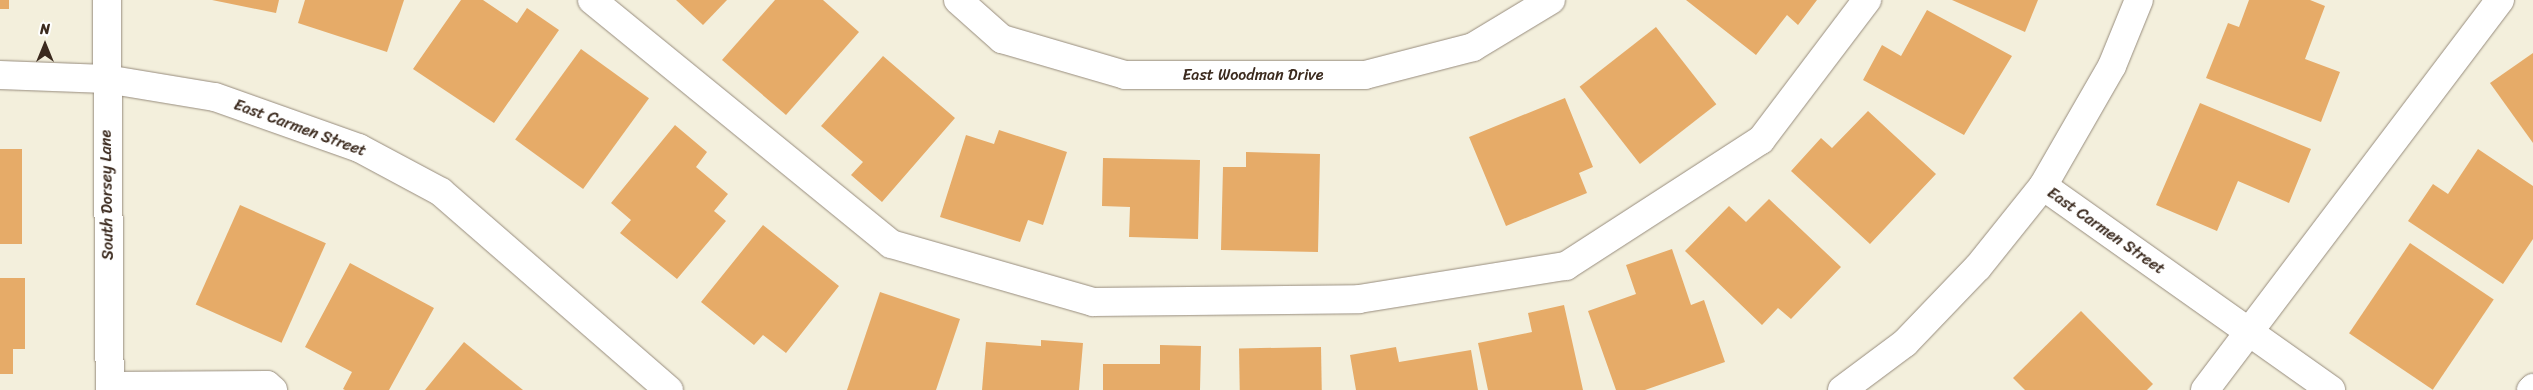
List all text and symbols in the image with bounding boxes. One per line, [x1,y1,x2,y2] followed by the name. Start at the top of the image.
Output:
[40,17,50,42] text: N
[20,20,70,70] north arrow
[1182,65,1324,85] street label: East Woodman Drive
[231,95,369,161] street label: East Carmen Street
[96,129,118,261] street label: South Dorsey Lane
[2043,183,2169,279] street label: East Carmen Street

